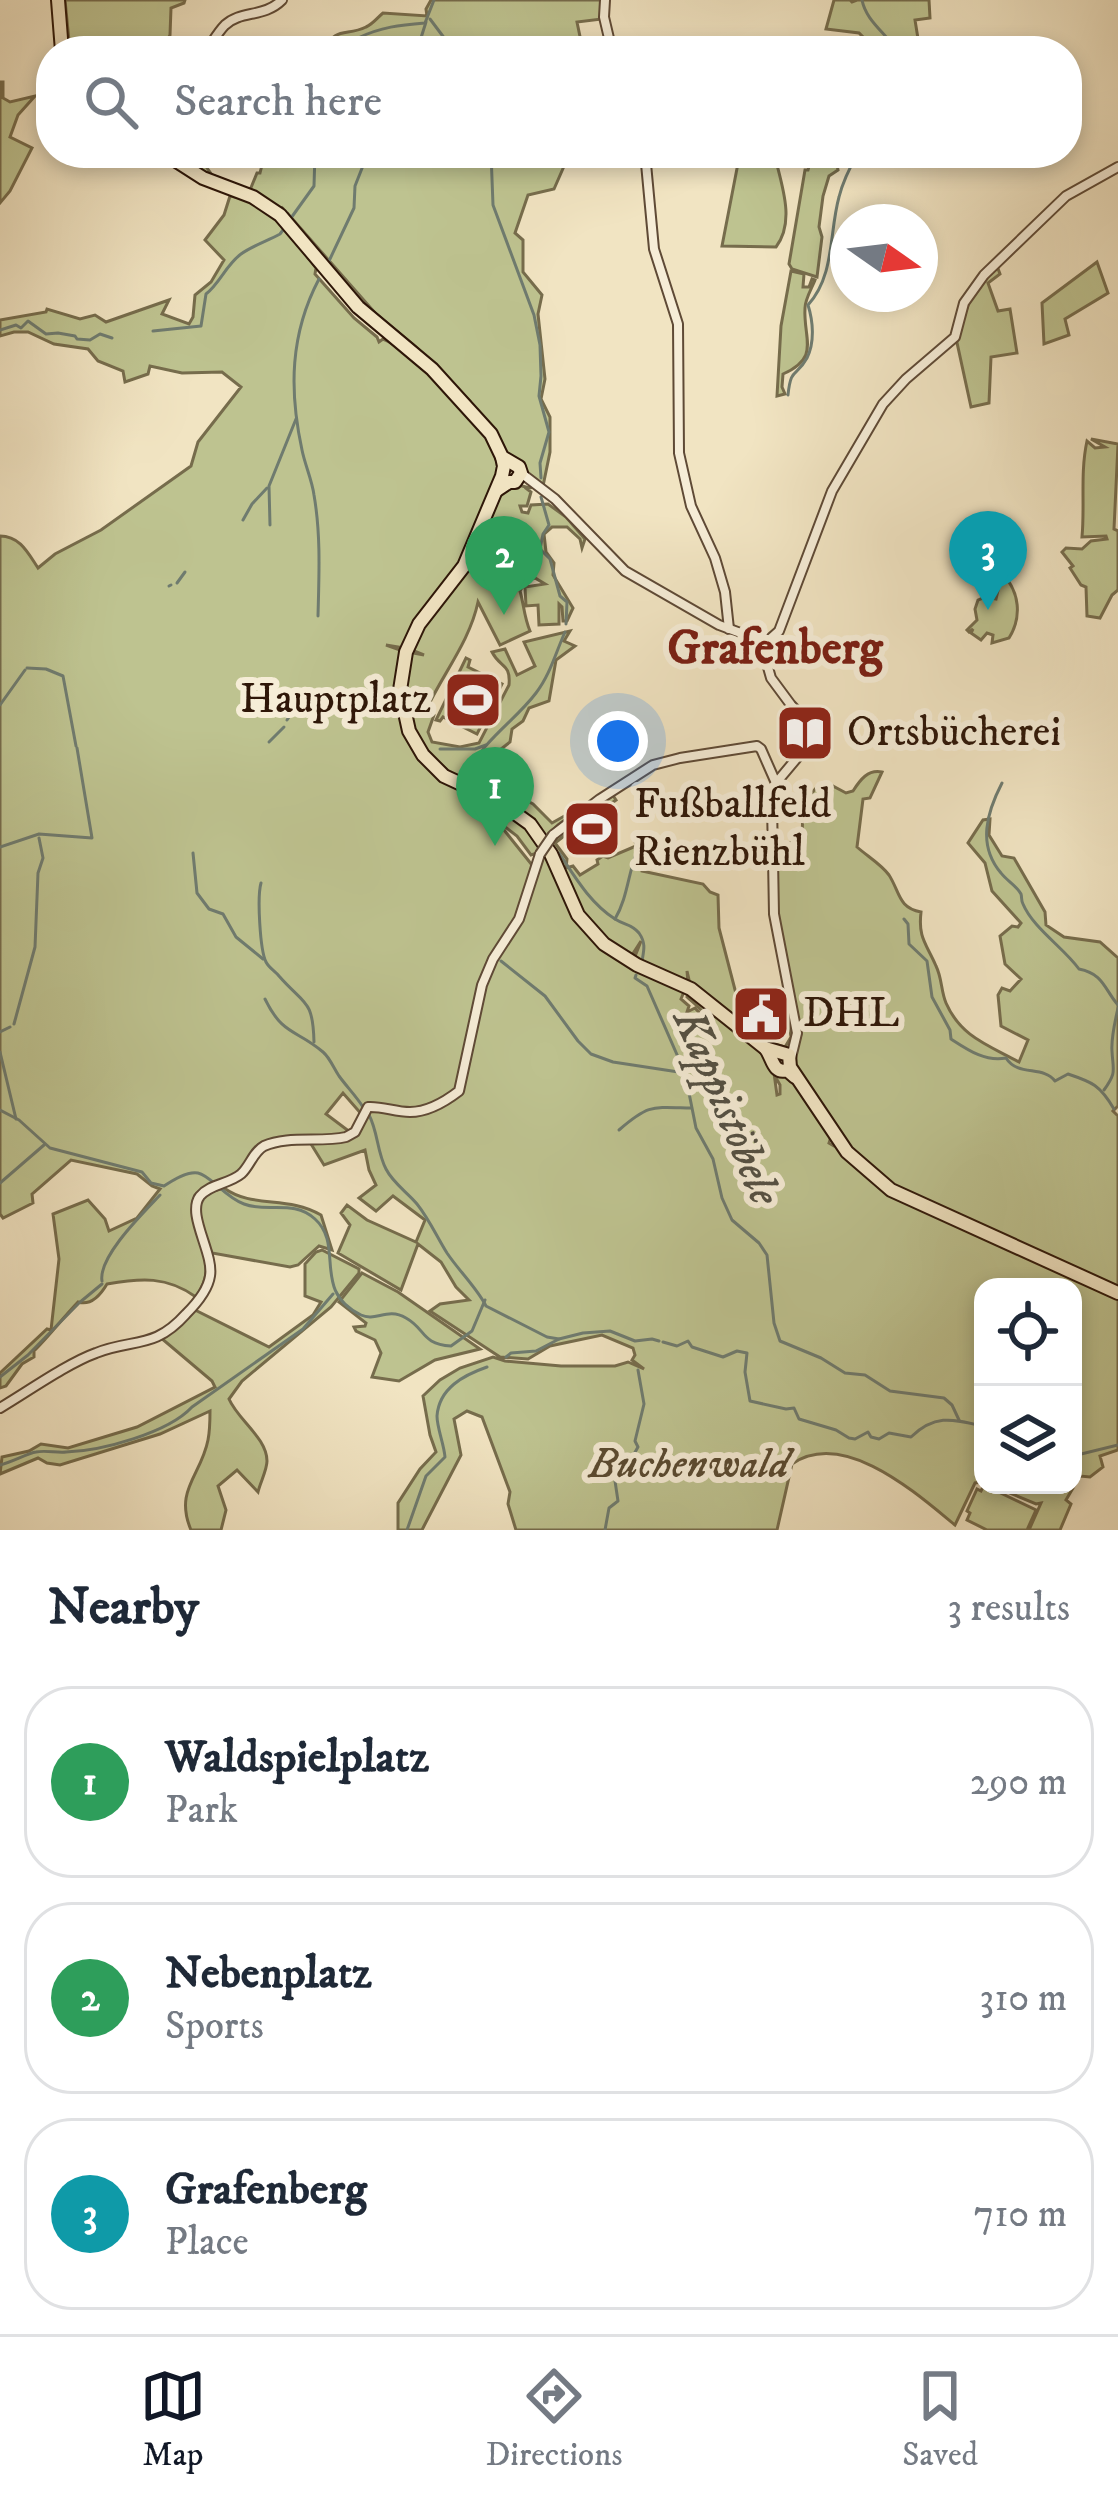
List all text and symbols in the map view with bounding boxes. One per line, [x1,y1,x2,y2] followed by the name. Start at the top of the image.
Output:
[36,36,1082,168] search box
[78,69,144,135] icon: search
[174,74,382,130] text: Search here
[830,204,938,312] north arrow
[949,511,1027,610] pin: 3
[465,516,543,615] pin: 2
[667,619,884,679] district label: Grafenberg
[442,669,504,731] sports icon: Hauptplatz
[240,674,431,726] place label: Hauptplatz
[774,702,836,764] library icon: Ortsbücherei
[847,707,1061,759] place label: Ortsbücherei
[588,711,648,771] your location
[456,747,534,846] pin: 1
[634,779,831,879] place label: Fußballfeld Rienzbühl
[561,798,623,860] sports icon: Fußballfeld Rienzbühl
[730,983,792,1045] public building icon: DHL
[803,988,899,1040] place label: DHL
[659,999,793,1215] water label: Kappistöbele
[974,1278,1082,1494] map controls
[974,1278,1082,1386] button: locate
[974,1386,1082,1494] button: layers
[587,1439,795,1491] park label: Buchenwald
[48,1576,199,1640] text: Nearby
[947,1584,1070,1633] text: 3 results
[165,1730,429,1786] text: Waldspielplatz
[83,1758,97,1807] text: 1
[970,1758,1067,1807] text: 290 m
[165,1786,238,1835] text: Park
[165,1946,372,2002] text: Nebenplatz
[80,1974,100,2023] text: 2
[980,1974,1067,2023] text: 310 m
[165,2002,264,2051] text: Sports
[165,2162,367,2218] text: Grafenberg
[83,2190,97,2239] text: 3
[974,2190,1067,2239] text: 710 m
[165,2218,249,2267] text: Place
[140,2363,206,2476] tab: Map
[486,2363,622,2476] tab: Directions
[902,2363,978,2476] tab: Saved

